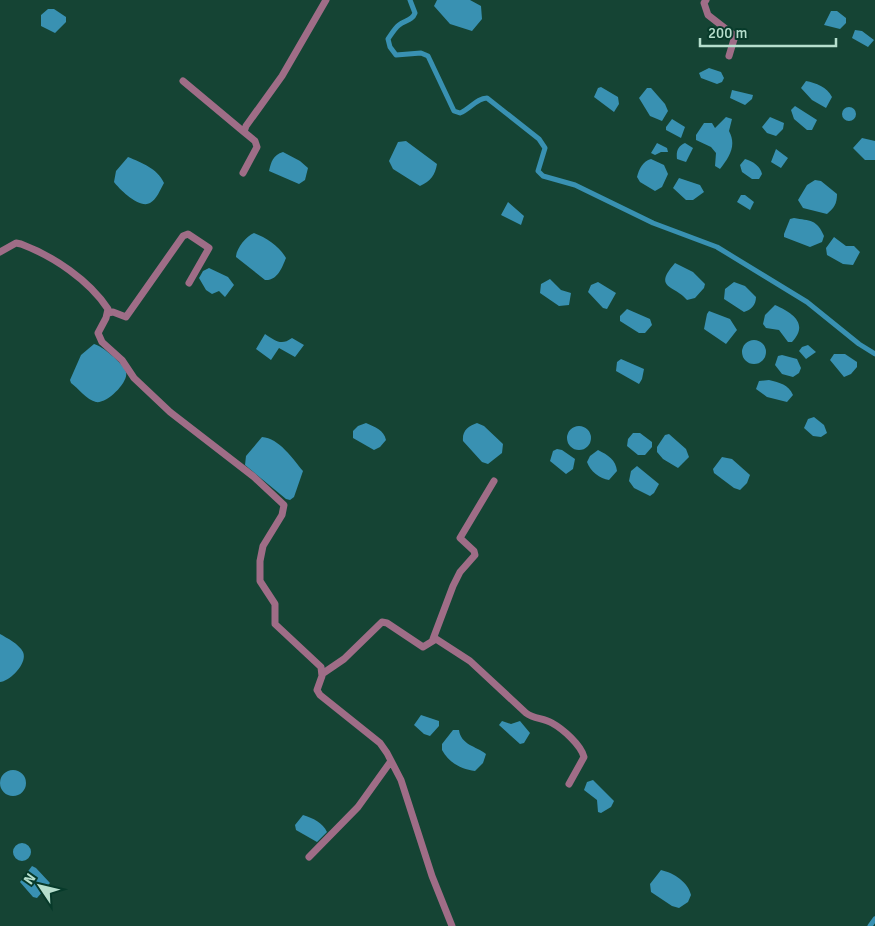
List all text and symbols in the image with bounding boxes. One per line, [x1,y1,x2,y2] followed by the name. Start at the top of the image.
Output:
[700,15,836,47] scale bar
[708,24,748,42] text: 200 m
[15,861,65,911] north arrow
[20,870,40,888] text: N

